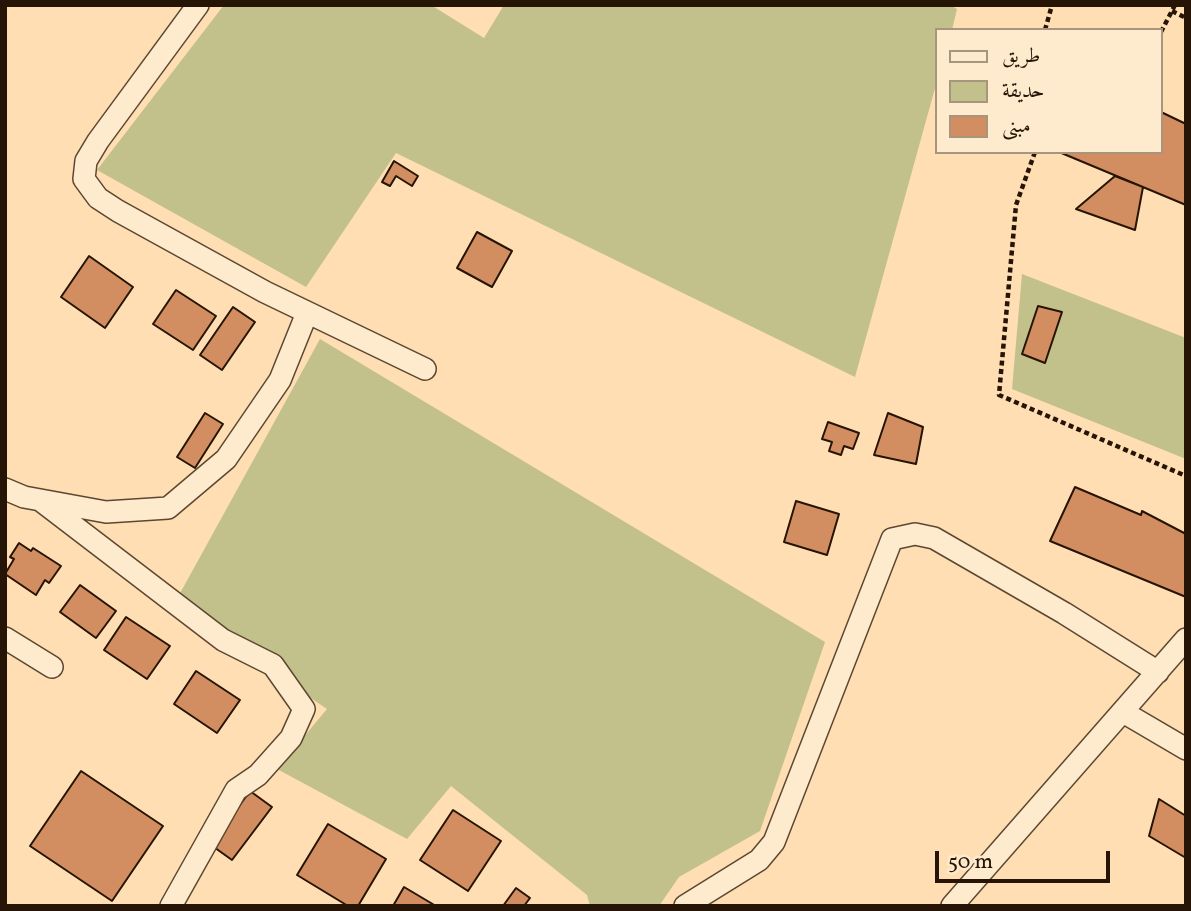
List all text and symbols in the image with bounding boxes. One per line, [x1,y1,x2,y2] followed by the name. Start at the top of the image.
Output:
[936,28,1163,154] legend
[1002,42,1040,71] text: طريق
[1002,77,1045,106] text: حديقة
[1002,112,1031,141] text: مبنى
[939,838,1114,882] scale bar
[948,848,993,877] text: 50 m

